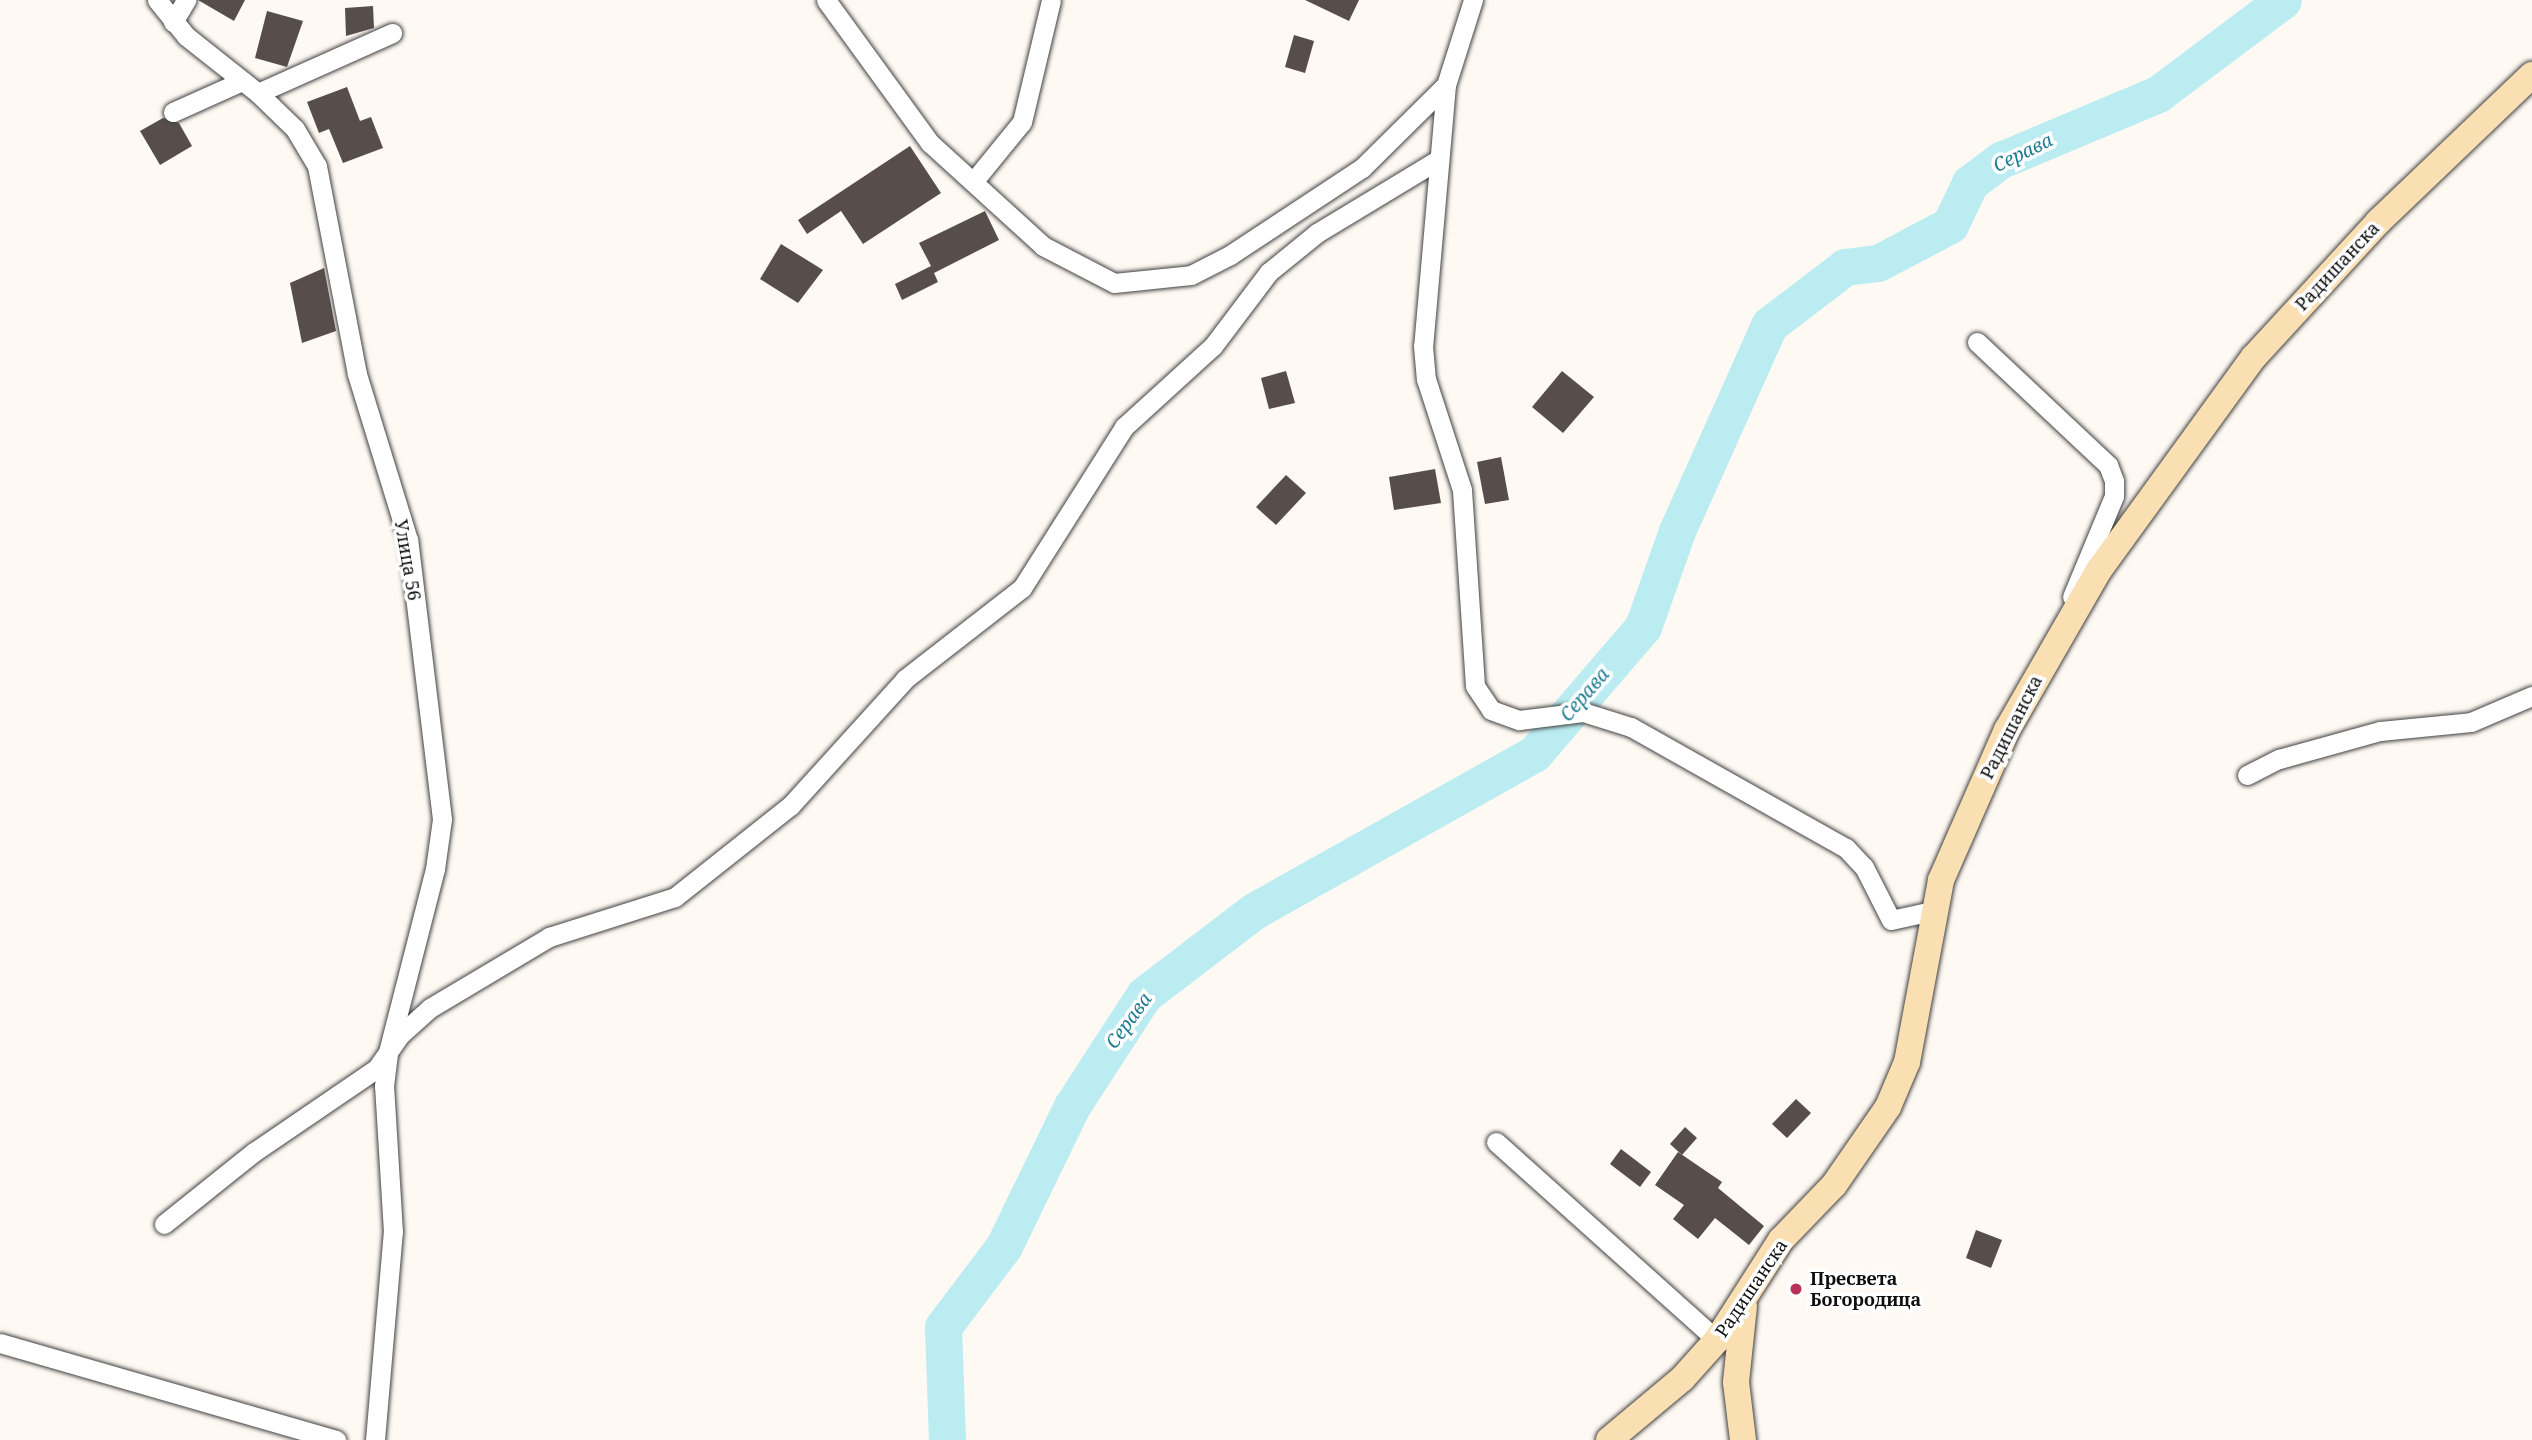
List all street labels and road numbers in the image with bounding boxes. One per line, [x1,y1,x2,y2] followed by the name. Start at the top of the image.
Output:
[2290,217,2384,315] street label: Радишанска
[390,518,426,602] street label: Улица 56
[1976,672,2046,782] street label: Радишанска
[1710,1235,1792,1341] street label: Радишанска

